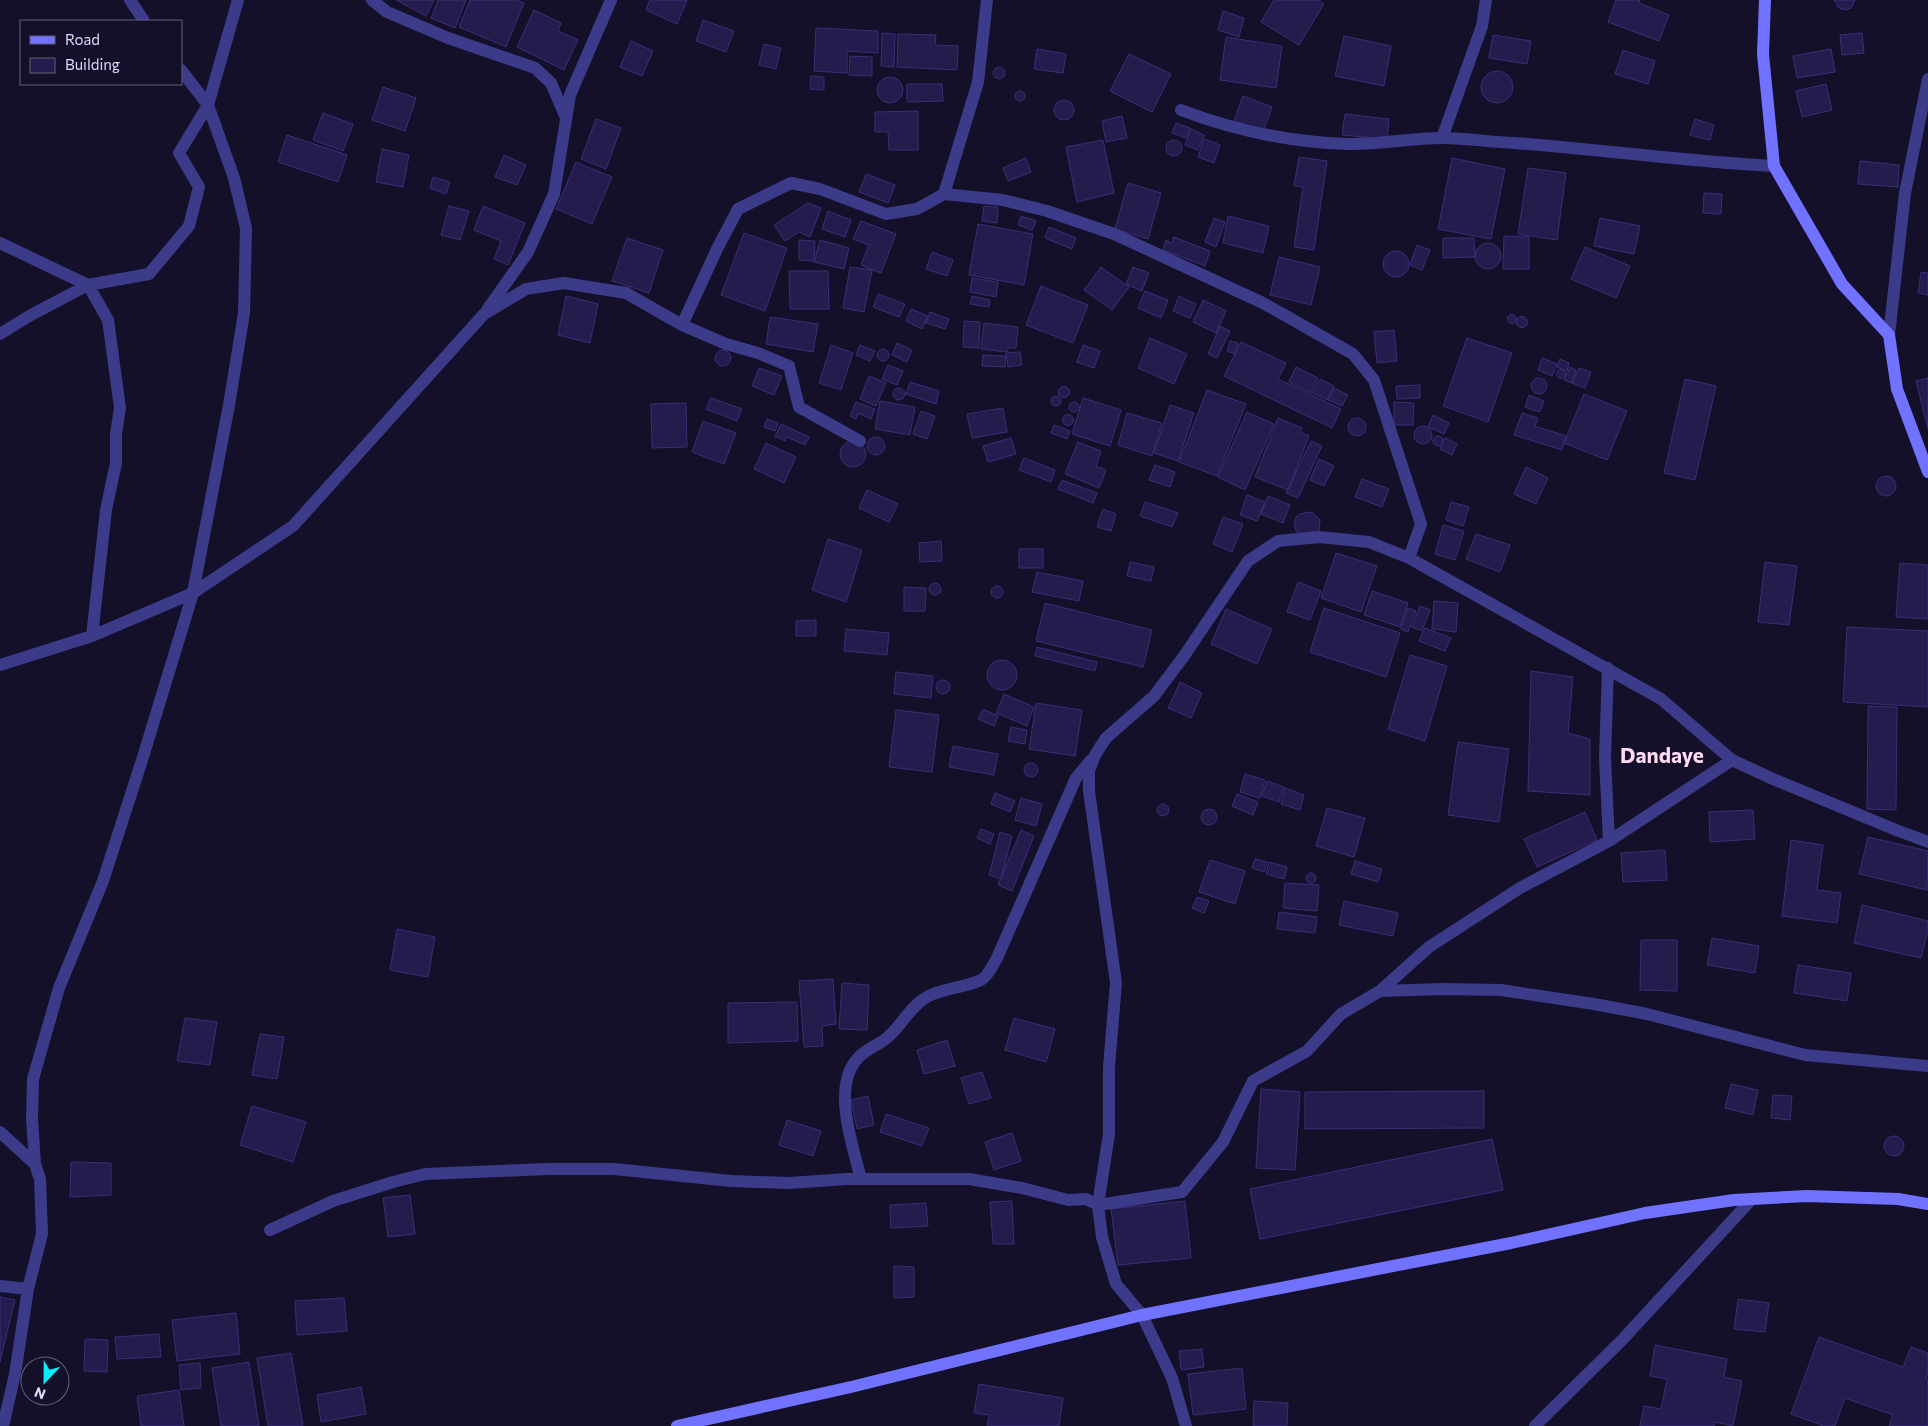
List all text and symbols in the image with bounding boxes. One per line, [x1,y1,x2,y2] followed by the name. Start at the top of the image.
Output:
[20,20,182,85] legend
[65,30,100,48] text: Road
[65,55,120,73] text: Building
[1620,742,1704,767] district label: Dandaye
[20,1356,70,1406] north arrow
[32,1384,48,1403] text: N

